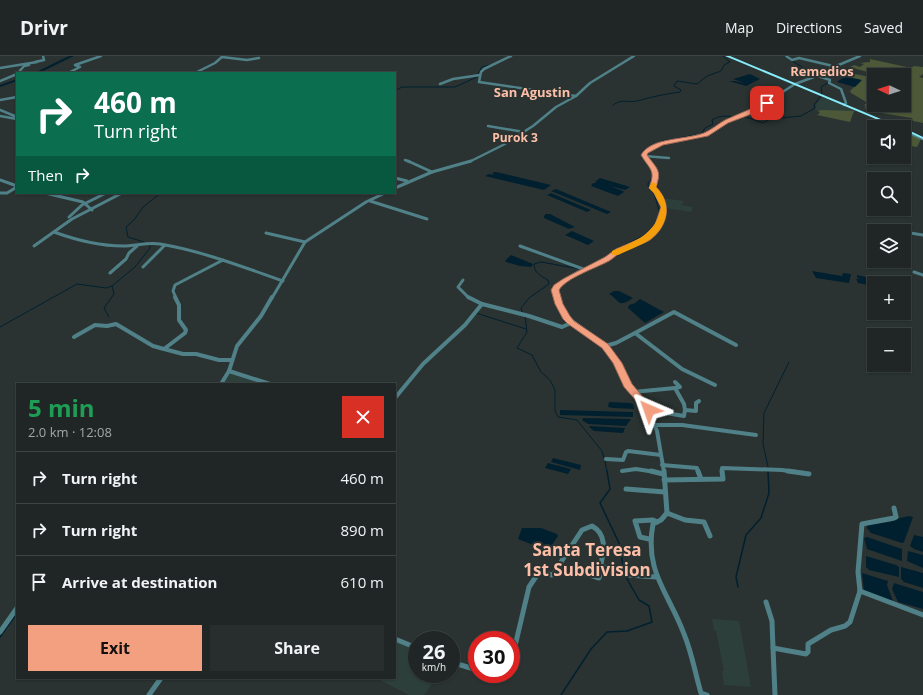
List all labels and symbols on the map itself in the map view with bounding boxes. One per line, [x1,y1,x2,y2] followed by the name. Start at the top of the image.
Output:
[790,62,854,80] district label: Remedios
[867,68,911,112] north arrow
[494,83,570,101] district label: San Agustin
[750,86,784,120] pin
[492,129,538,146] district label: Purok 3
[628,389,670,431] position arrow
[523,538,651,581] district label: Santa Teresa 1st Subdivision
[468,631,520,683] speed limit sign: 30

